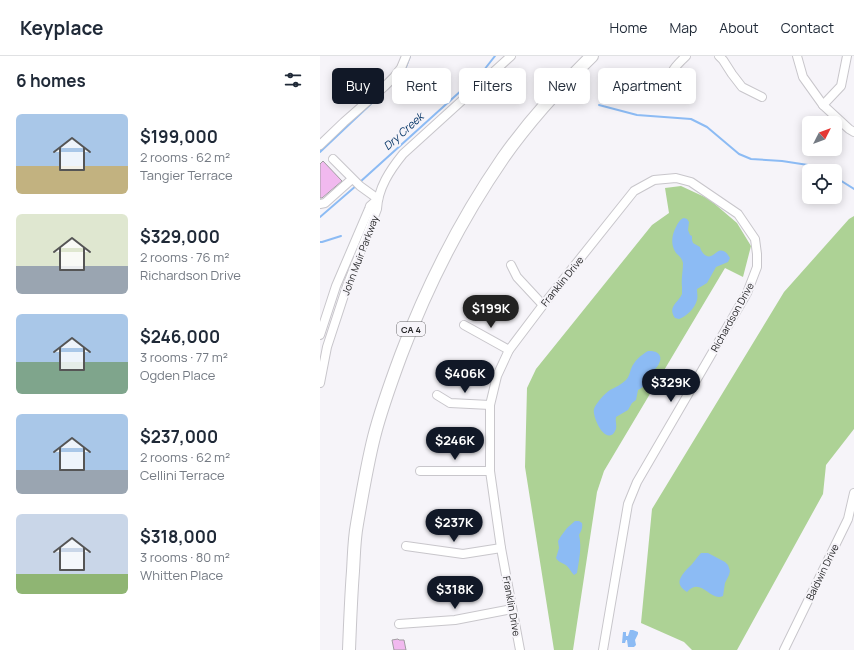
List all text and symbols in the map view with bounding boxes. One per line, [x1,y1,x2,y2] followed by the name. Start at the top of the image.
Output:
[20,15,103,41] text: Keyplace
[610,18,647,37] text: Home
[669,18,697,37] text: Map
[719,18,759,37] text: About
[781,18,834,37] text: Contact
[332,68,384,104] chip: Buy
[392,68,451,104] chip: Rent
[459,68,526,104] chip: Filters
[534,68,590,104] chip: New
[598,68,696,104] chip: Apartment
[16,69,86,92] text: 6 homes
[282,69,304,91] icon: filters
[380,108,427,153] water label: Dry Creek
[802,116,842,156] north arrow
[802,116,842,204] map controls
[140,125,218,148] text: $199,000
[48,130,96,178] icon: home
[140,148,230,166] text: 2 rooms · 62 m²
[802,164,842,204] button: locate
[140,166,233,184] text: Tangier Terrace
[338,212,382,297] street label: John Muir Parkway
[140,225,220,248] text: $329,000
[48,230,96,278] icon: home
[140,248,229,266] text: 2 rooms · 76 m²
[537,253,587,309] street label: Franklin Drive
[140,266,241,284] text: Richardson Drive
[707,280,757,354] street label: Richardson Drive
[463,295,519,329] pin: $199K
[472,299,510,317] text: $199K
[397,322,425,336] road number: CA 4
[140,325,220,348] text: $246,000
[48,330,96,378] icon: home
[140,348,228,366] text: 3 rooms · 77 m²
[437,360,493,394] pin: $406K
[444,364,486,382] text: $406K
[140,366,215,384] text: Ogden Place
[643,369,699,403] pin: $329K
[651,373,691,391] text: $329K
[140,425,218,448] text: $237,000
[427,427,483,461] pin: $246K
[48,430,96,478] icon: home
[435,431,475,449] text: $246K
[140,448,230,466] text: 2 rooms · 62 m²
[140,466,225,484] text: Cellini Terrace
[426,509,482,543] pin: $237K
[435,513,473,531] text: $237K
[140,525,217,548] text: $318,000
[48,530,96,578] icon: home
[802,541,842,603] street label: Baldwin Drive
[140,548,230,566] text: 3 rooms · 80 m²
[140,566,223,584] text: Whitten Place
[500,575,524,637] street label: Franklin Drive
[427,576,483,610] pin: $318K
[436,580,474,598] text: $318K

